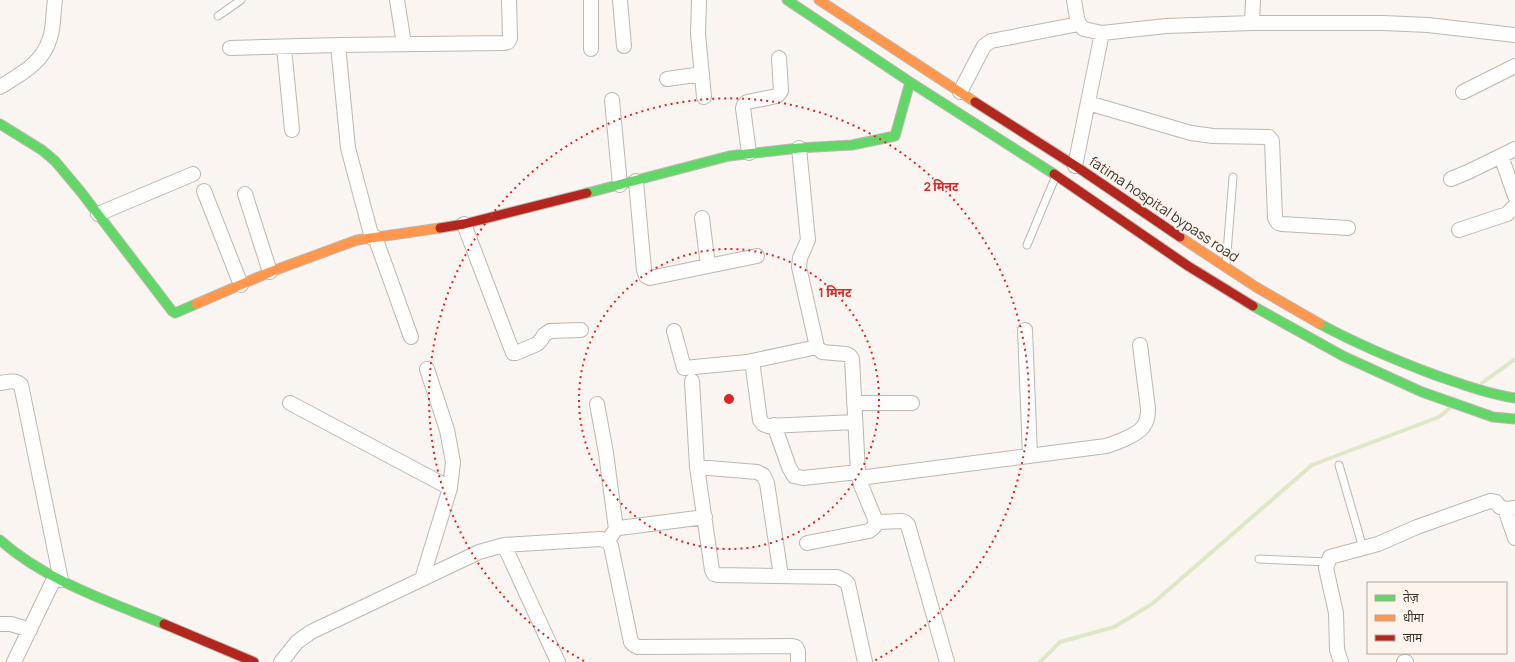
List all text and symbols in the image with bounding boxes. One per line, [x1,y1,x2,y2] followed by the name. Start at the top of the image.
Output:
[1086,151,1243,266] street label: fatima hospital bypass road
[924,178,959,195] text: 2 मिनट
[819,284,852,301] text: 1 मिनट
[722,392,736,406] centre of rings
[1367,582,1507,654] legend
[1403,589,1420,606] text: तेज़
[1403,609,1425,626] text: धीमा
[1403,629,1423,646] text: जाम

